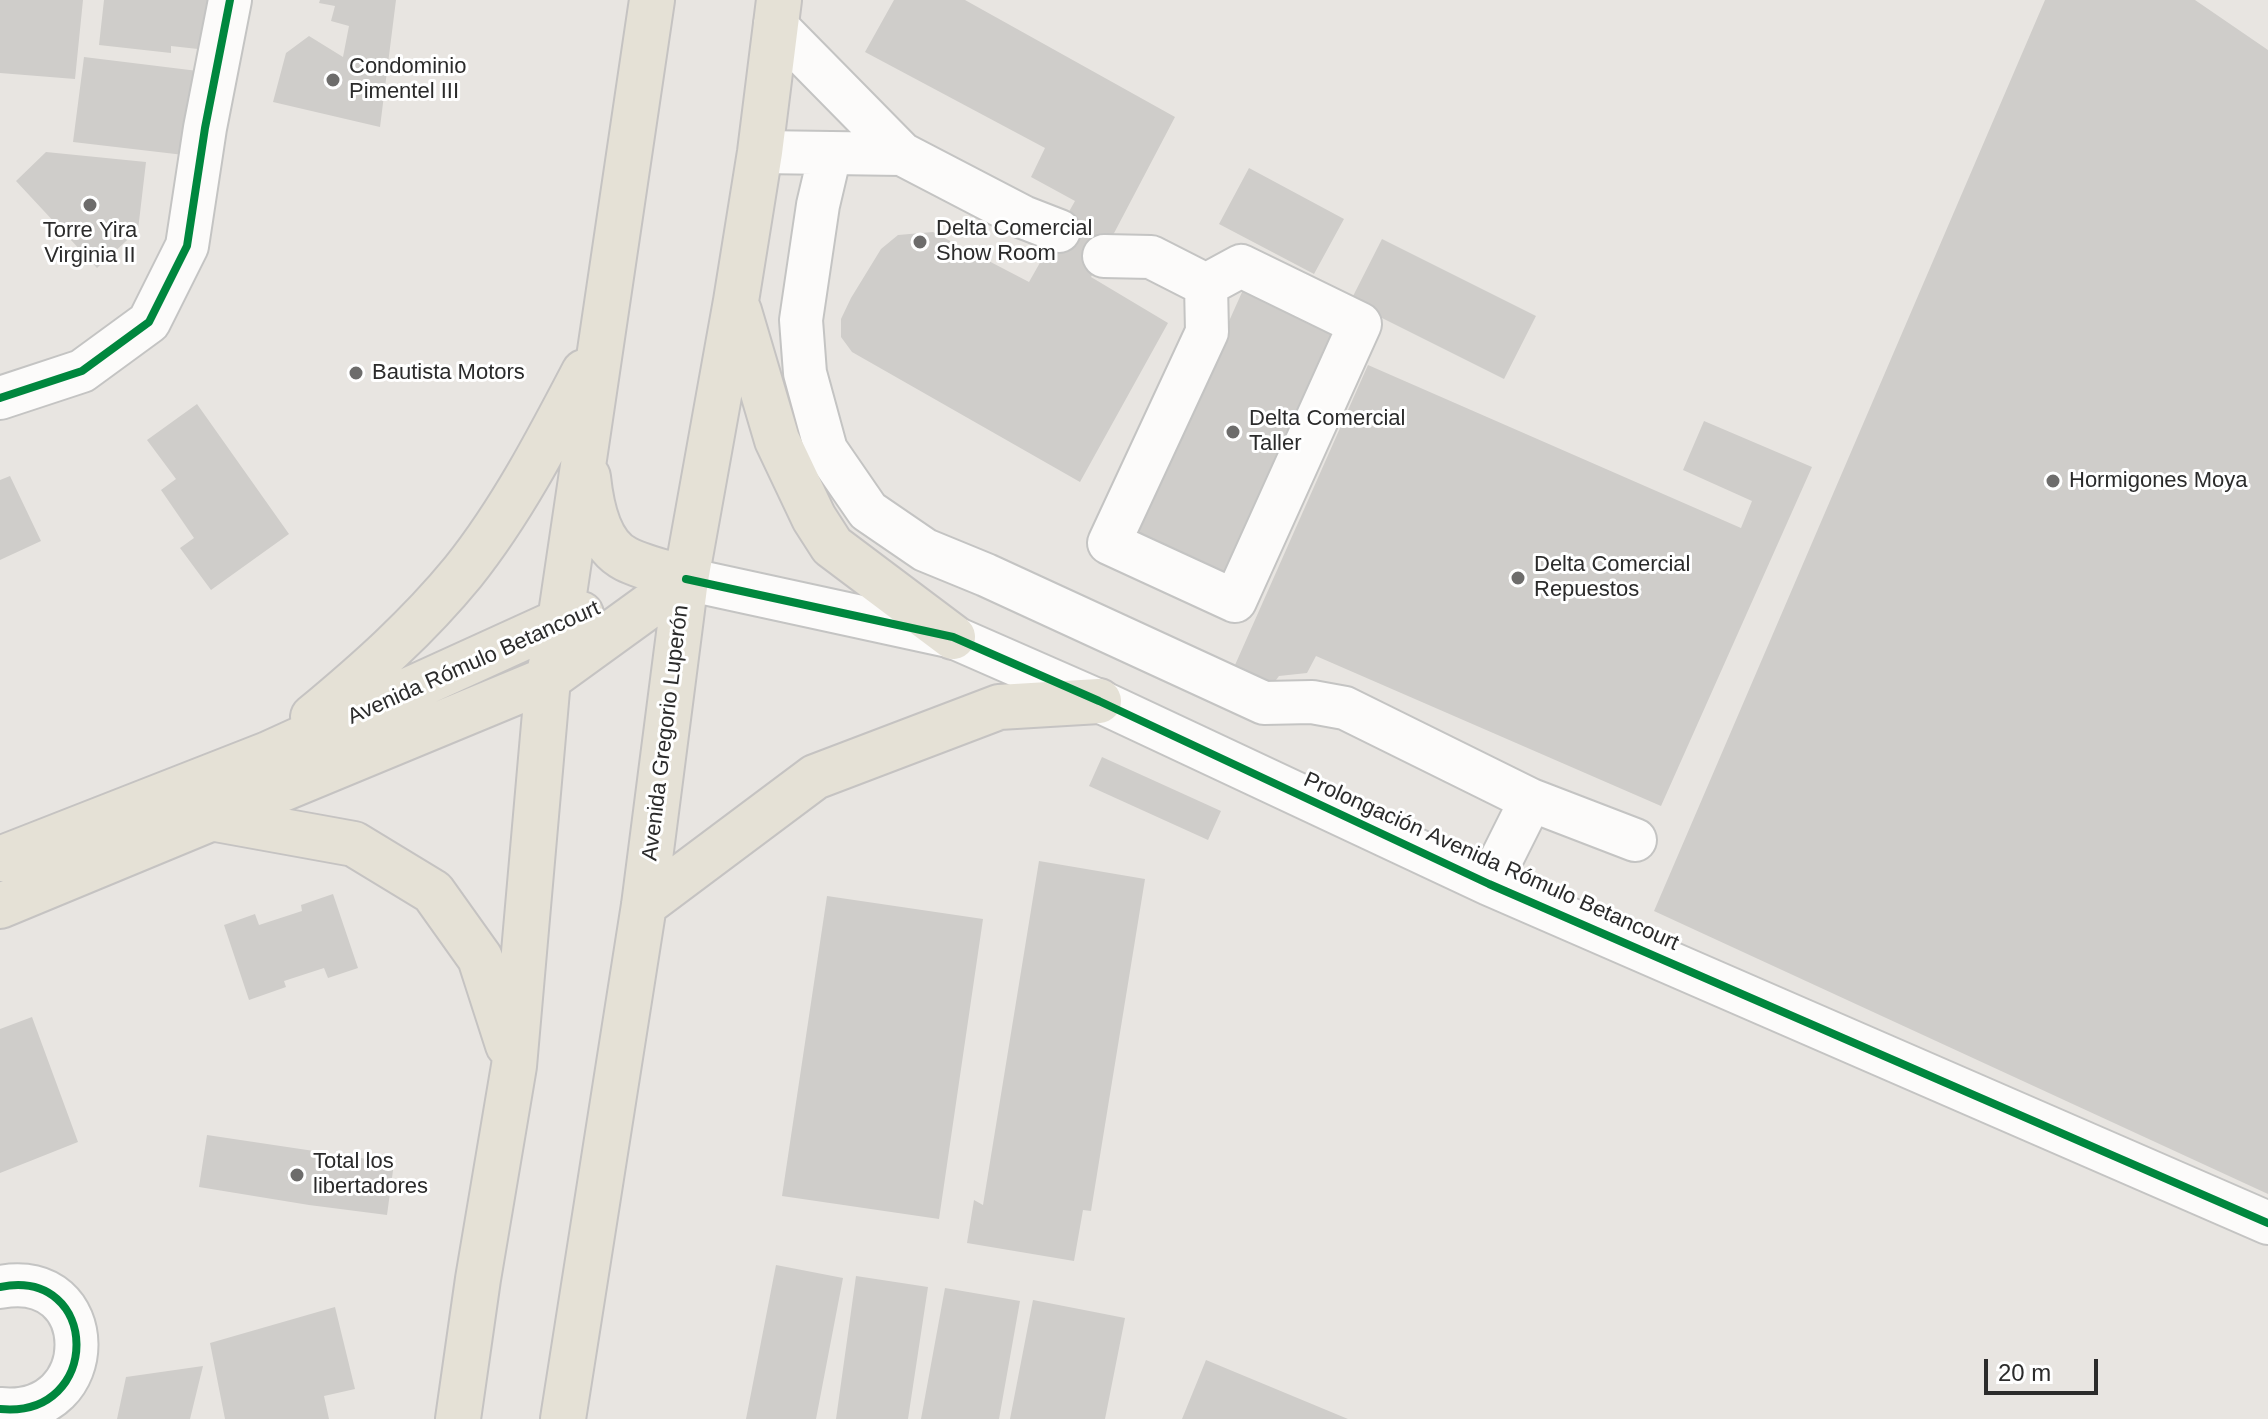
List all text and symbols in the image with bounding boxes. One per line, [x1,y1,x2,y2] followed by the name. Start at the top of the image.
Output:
[349,54,466,106] place label: Condominio Pimentel III
[324,71,342,89] marker: Condominio Pimentel III
[81,196,99,214] marker: Torre Yira Virginia II
[936,216,1092,268] place label: Delta Comercial Show Room
[43,218,137,270] place label: Torre Yira Virginia II
[911,233,929,251] marker: Delta Comercial Show Room
[372,360,525,386] place label: Bautista Motors
[347,364,365,382] marker: Bautista Motors
[1249,406,1405,458] place label: Delta Comercial Taller
[1224,423,1242,441] marker: Delta Comercial Taller
[2069,468,2248,494] place label: Hormigones Moya
[2044,472,2062,490] marker: Hormigones Moya
[1534,552,1690,604] place label: Delta Comercial Repuestos
[1509,569,1527,587] marker: Delta Comercial Repuestos
[344,595,604,731] street label: Avenida Rómulo Betancourt
[637,604,695,862] street label: Avenida Gregorio Luperón
[1299,767,1683,957] street label: Prolongación Avenida Rómulo Betancourt
[313,1149,428,1200] place label: Total los libertadores
[288,1166,306,1184] marker: Total los libertadores
[1988,1343,2102,1393] scale bar
[1998,1359,2051,1386] text: 20 m

